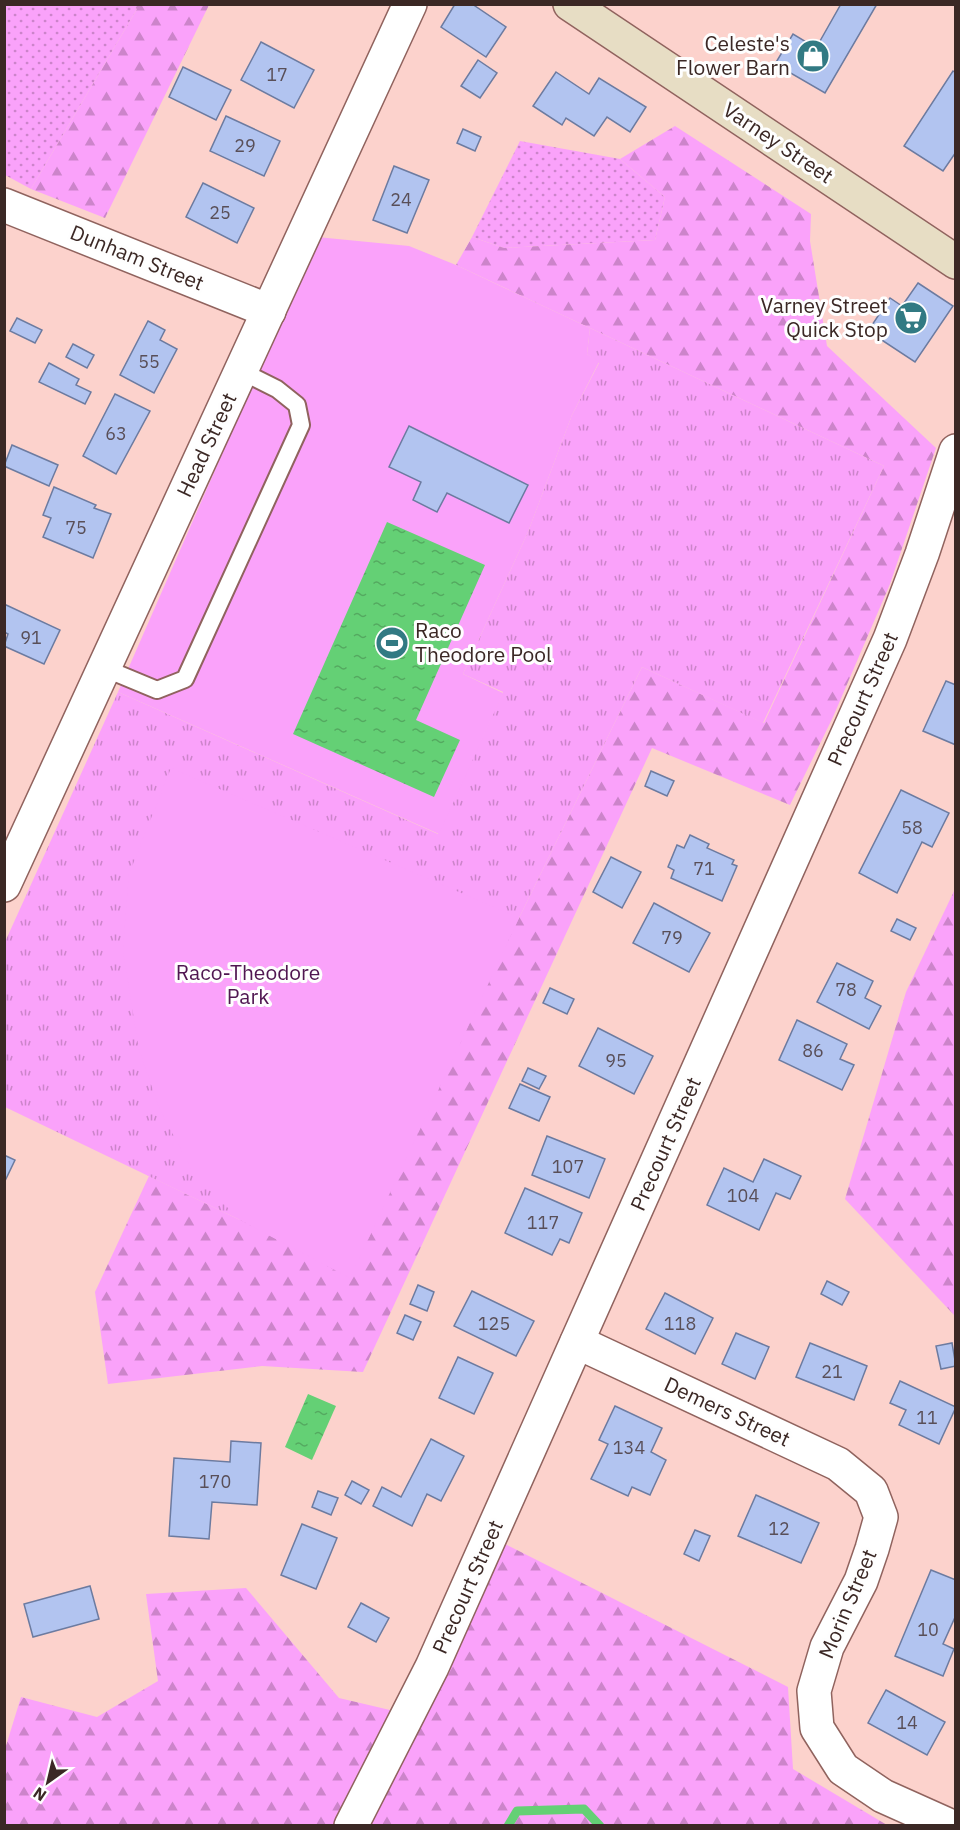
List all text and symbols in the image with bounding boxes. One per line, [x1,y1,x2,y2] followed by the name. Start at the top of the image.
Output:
[676,29,790,81] place label: Celeste's Flower Barn
[795,38,831,74] shop icon: Celeste's Flower Barn
[266,63,288,86] house number: 17
[718,95,839,189] street label: Varney Street
[234,134,256,157] house number: 29
[390,188,412,211] house number: 24
[209,201,231,224] house number: 25
[66,217,208,297] street label: Dunham Street
[761,291,888,343] place label: Varney Street Quick Stop
[893,300,929,336] supermarket icon: Varney Street Quick Stop
[138,350,160,373] house number: 55
[170,388,243,501] street label: Head Street
[105,422,127,445] house number: 63
[65,516,87,539] house number: 75
[415,616,552,668] place label: Raco Theodore Pool
[374,625,410,661] sports icon: Raco Theodore Pool
[20,626,42,649] house number: 91
[820,627,904,770] street label: Precourt Street
[901,816,923,839] house number: 58
[693,857,715,880] house number: 71
[661,926,683,949] house number: 79
[176,958,320,1010] park label: Raco-Theodore Park
[835,978,857,1001] house number: 78
[802,1039,824,1062] house number: 86
[605,1049,627,1072] house number: 95
[623,1072,707,1215] street label: Precourt Street
[552,1155,584,1178] house number: 107
[727,1184,759,1207] house number: 104
[527,1211,559,1234] house number: 117
[478,1312,510,1335] house number: 125
[664,1312,696,1335] house number: 118
[821,1360,843,1383] house number: 21
[660,1370,795,1453] street label: Demers Street
[916,1406,938,1429] house number: 11
[613,1436,645,1459] house number: 134
[199,1470,231,1493] house number: 170
[425,1515,509,1658] street label: Precourt Street
[768,1517,790,1540] house number: 12
[811,1545,883,1663] street label: Morin Street
[917,1618,939,1641] house number: 10
[896,1711,918,1734] house number: 14
[18,1752,78,1812] north arrow
[29,1783,50,1806] text: N

